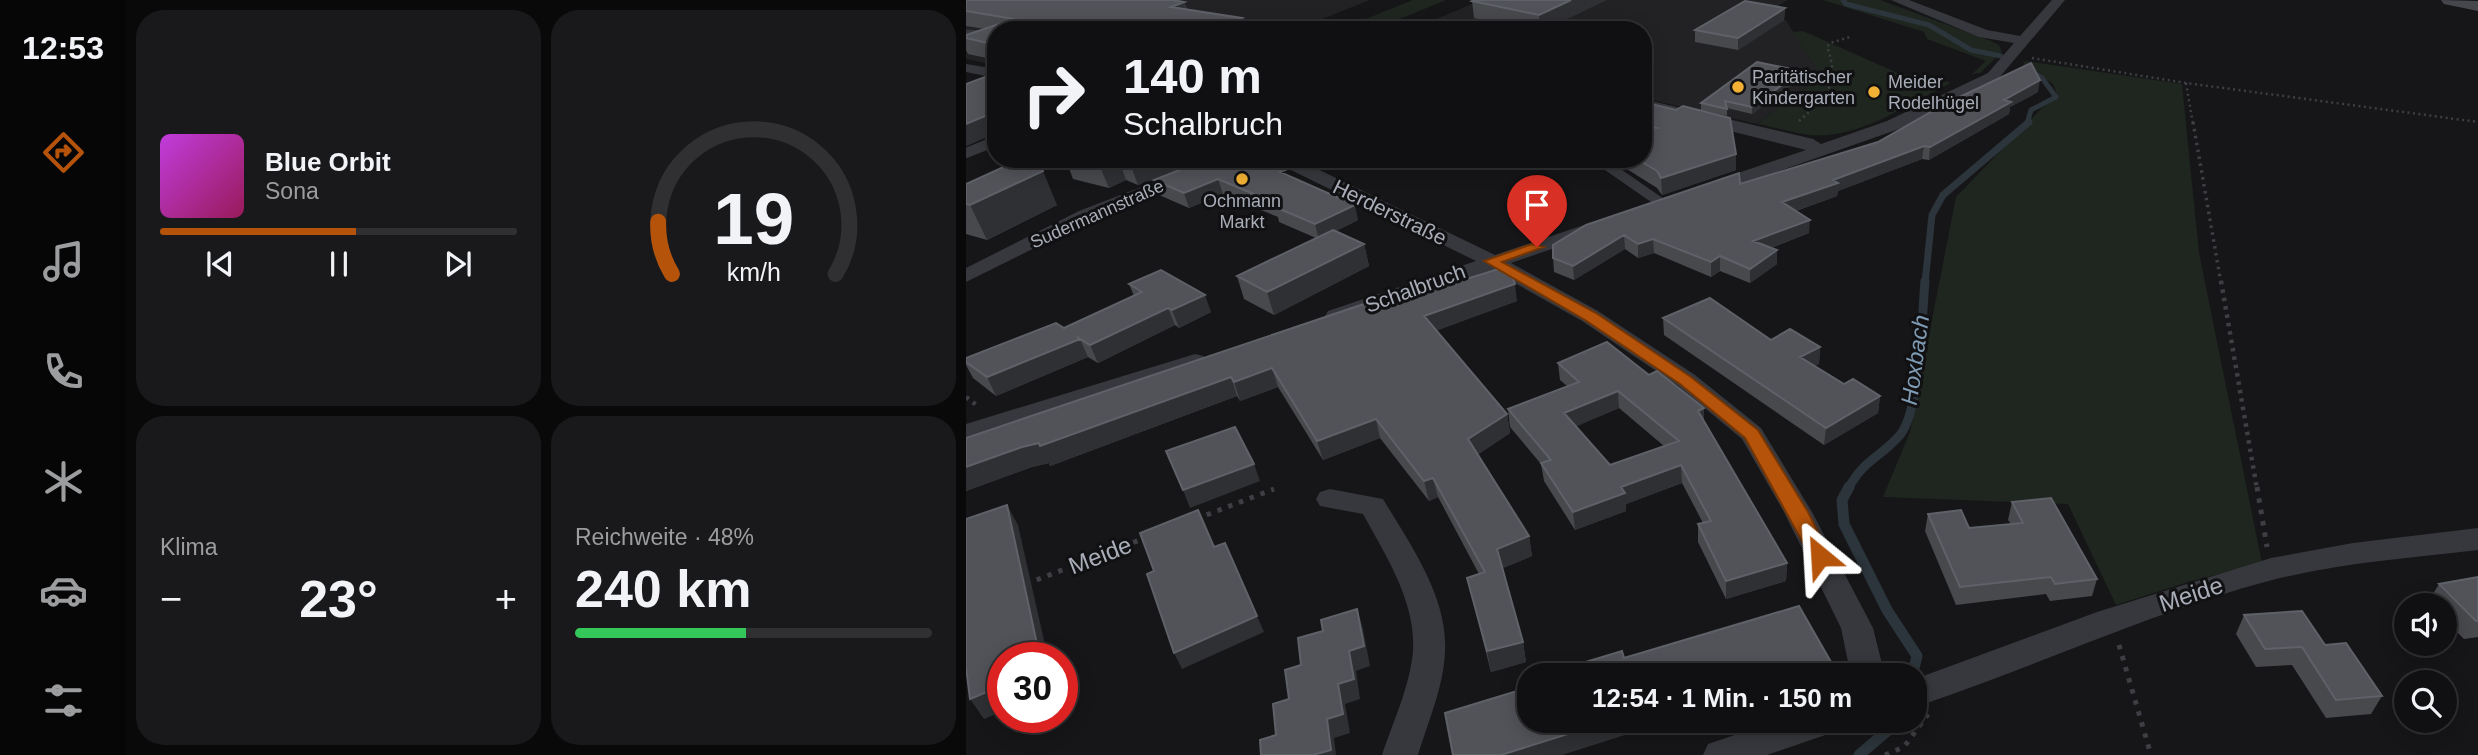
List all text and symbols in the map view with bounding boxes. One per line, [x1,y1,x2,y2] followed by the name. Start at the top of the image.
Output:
[22,30,104,66] text: 12:53
[1008,49,1099,140] icon: right
[1123,49,1262,103] text: 140 m
[1752,67,1855,108] place label: Paritätischer Kindergarten
[1888,72,1979,113] place label: Meider Rodelhügel
[1730,79,1746,95] marker: Paritätischer Kindergarten
[1866,84,1882,100] marker: Meider Rodelhügel
[1123,106,1283,142] text: Schalbruch
[39,128,88,177] icon: directions
[265,147,391,177] text: Blue Orbit
[1234,171,1250,187] marker: Ochmann Markt
[1329,175,1451,249] street label: Herderstraße
[1507,175,1567,247] pin
[1027,176,1167,252] street label: Sudermannstraße
[265,178,319,204] text: Sona
[713,179,794,260] text: 19
[1518,186,1556,224] icon: arrive
[1203,191,1281,232] place label: Ochmann Markt
[39,237,88,286] icon: music
[201,245,239,283] icon: previous
[320,245,358,283] icon: pause
[439,245,477,283] icon: next
[726,258,781,286] text: km/h
[1362,259,1468,317] street label: Schalbruch
[1896,313,1934,407] water label: Hoxbach
[39,347,88,396] icon: phone
[39,457,88,506] icon: climate
[1783,519,1857,593] position arrow
[575,524,754,550] text: Reichweite · 48%
[1065,531,1135,579] street label: Meide
[160,534,218,560] text: Klima
[575,560,751,618] text: 240 km
[39,566,88,615] icon: car
[299,570,378,628] text: 23°
[2156,571,2226,617] street label: Meide
[160,578,182,620] text: −
[495,578,517,620] text: +
[2394,593,2457,733] map controls
[2394,593,2457,656] button: sound
[987,642,1078,733] speed limit sign: 30
[2394,670,2457,733] button: search
[39,676,88,725] icon: filters
[1592,683,1852,713] text: 12:54 · 1 Min. · 150 m

